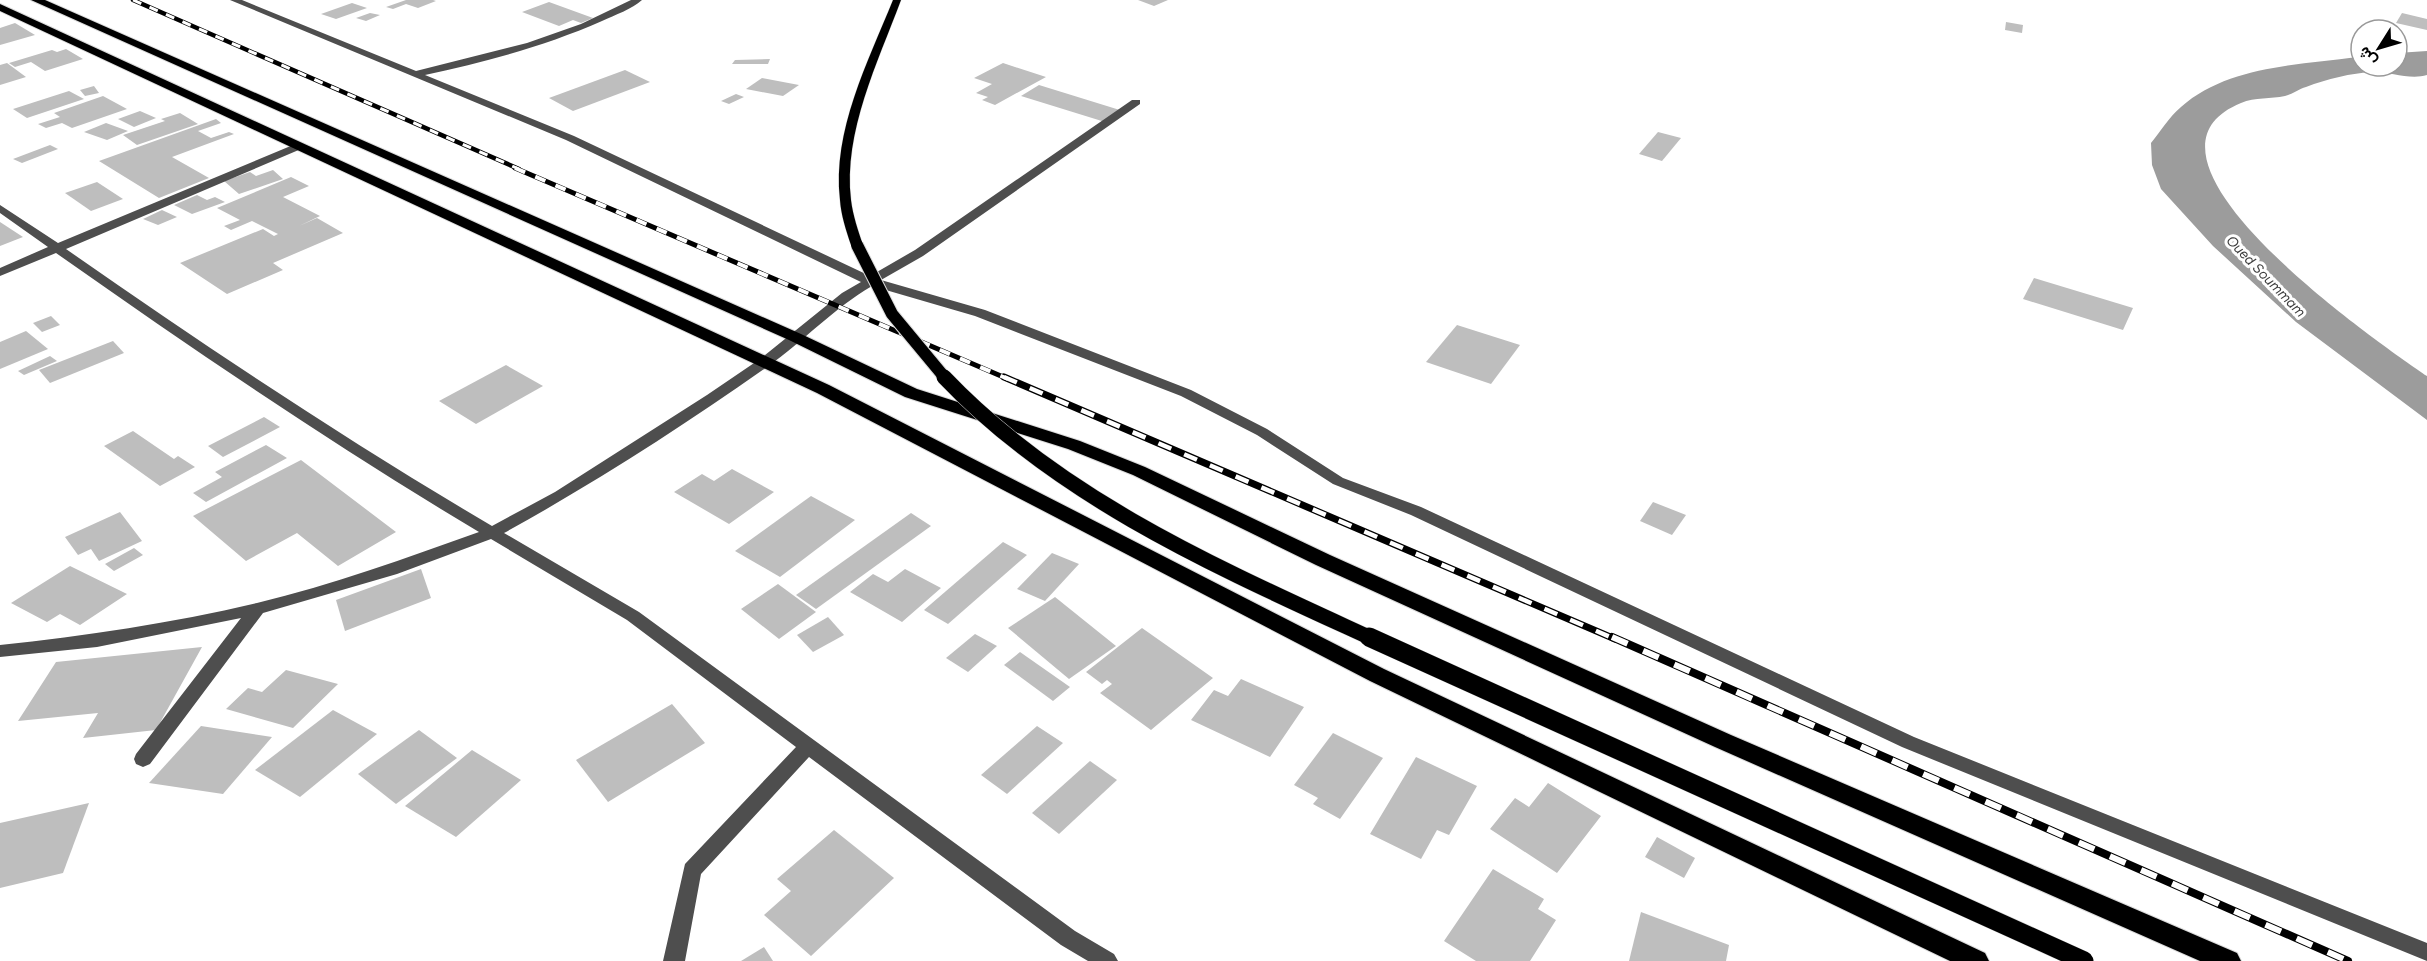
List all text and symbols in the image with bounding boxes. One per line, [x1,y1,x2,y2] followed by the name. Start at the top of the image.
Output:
[2349,18,2409,78] north arrow
[2354,43,2381,70] text: ش
[2223,232,2309,321] water label: Oued Soummam

